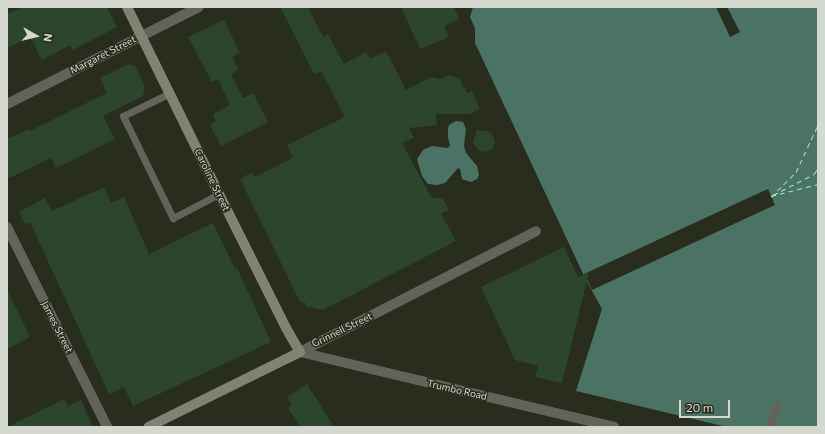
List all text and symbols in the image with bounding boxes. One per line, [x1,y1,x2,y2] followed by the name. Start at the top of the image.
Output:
[16,16,56,56] north arrow
[41,33,55,43] text: N
[68,33,138,77] street label: Margaret Street
[192,147,232,213] street label: Caroline Street
[39,299,75,355] street label: James Street
[310,310,374,350] street label: Grinnell Street
[426,377,488,403] street label: Trumbo Road
[681,392,732,418] scale bar
[686,400,713,414] text: 20 m

